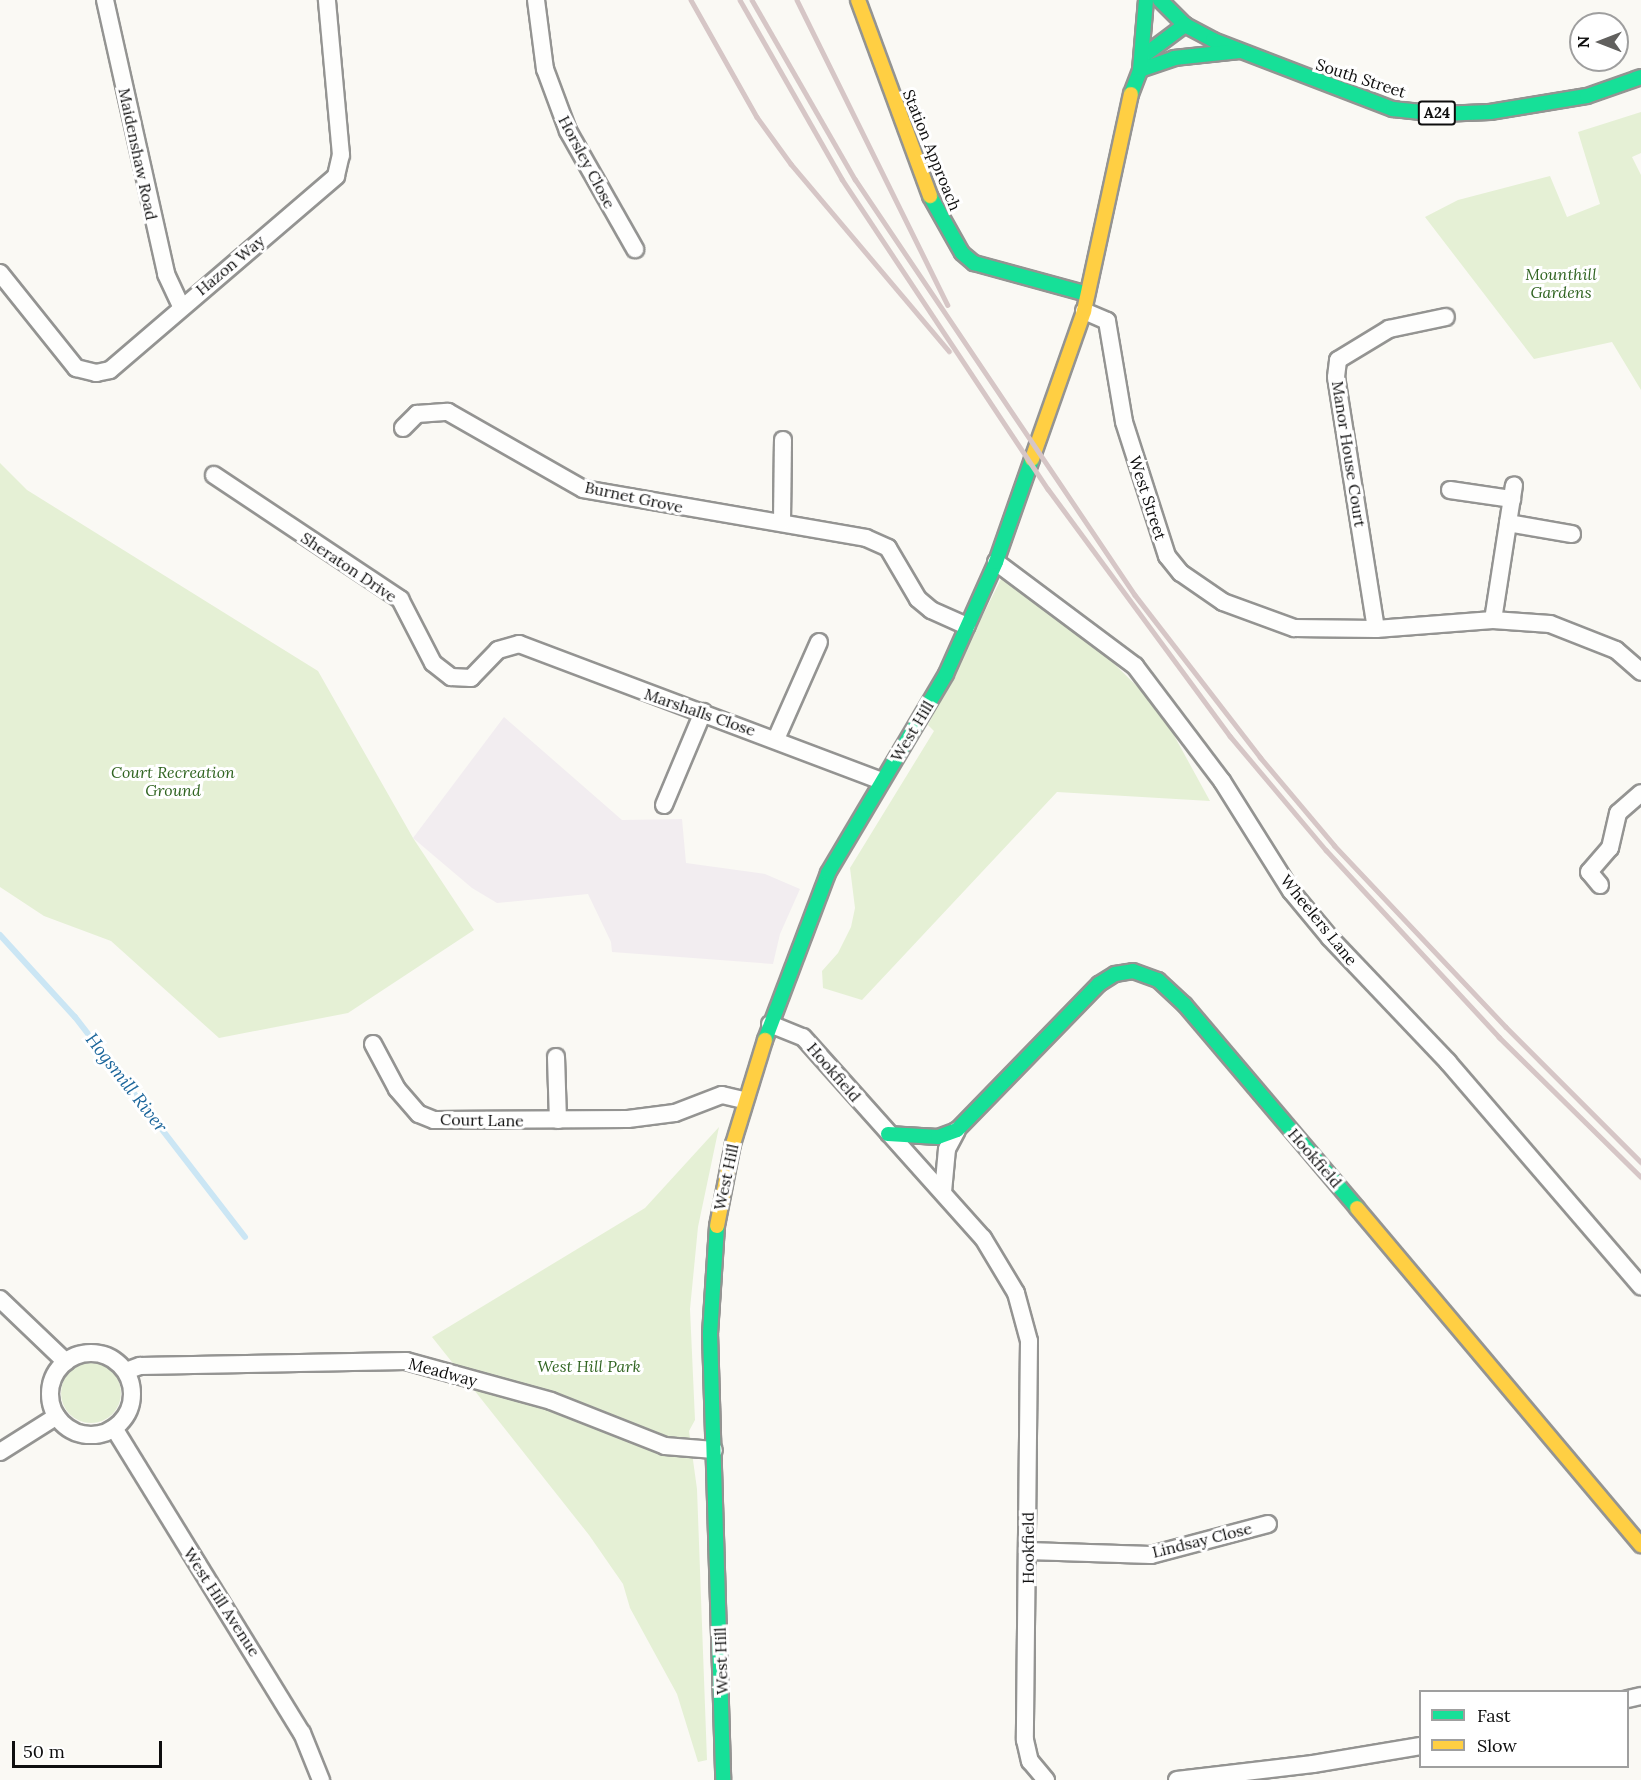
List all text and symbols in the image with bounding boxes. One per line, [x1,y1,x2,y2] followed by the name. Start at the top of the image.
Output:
[1569,12,1629,72] north arrow
[1573,36,1593,48] text: N
[1314,54,1408,102] street label: South Street
[115,86,161,222] street label: Maidenshaw Road
[899,87,965,213] street label: Station Approach
[1418,101,1456,125] road number: A24
[554,112,620,212] street label: Horsley Close
[192,231,268,299] street label: Hazon Way
[1525,264,1597,302] park label: Mounthill Gardens
[1328,380,1370,528] street label: Manor House Court
[1125,454,1171,542] street label: West Street
[583,477,685,517] street label: Burnet Grove
[297,528,401,606] street label: Sheraton Drive
[642,684,758,740] street label: Marshalls Close
[886,697,938,765] street label: West Hill
[111,762,235,800] park label: Court Recreation Ground
[1277,871,1361,969] street label: Wheelers Lane
[81,1029,171,1137] water label: Hogsmill River
[803,1039,865,1105] street label: Hookfield
[440,1110,524,1130] street label: Court Lane
[1284,1125,1346,1191] street label: Hookfield
[710,1142,742,1212] street label: West Hill
[407,1354,479,1390] street label: Meadway
[537,1356,641,1376] park label: West Hill Park
[1018,1512,1038,1584] street label: Hookfield
[1150,1518,1254,1562] street label: Lindsay Close
[180,1544,264,1660] street label: West Hill Avenue
[710,1627,732,1695] street label: West Hill
[1419,1690,1629,1768] legend
[1477,1704,1511,1727] text: Fast
[15,1729,165,1767] scale bar
[1477,1734,1517,1757] text: Slow
[23,1740,65,1763] text: 50 m

